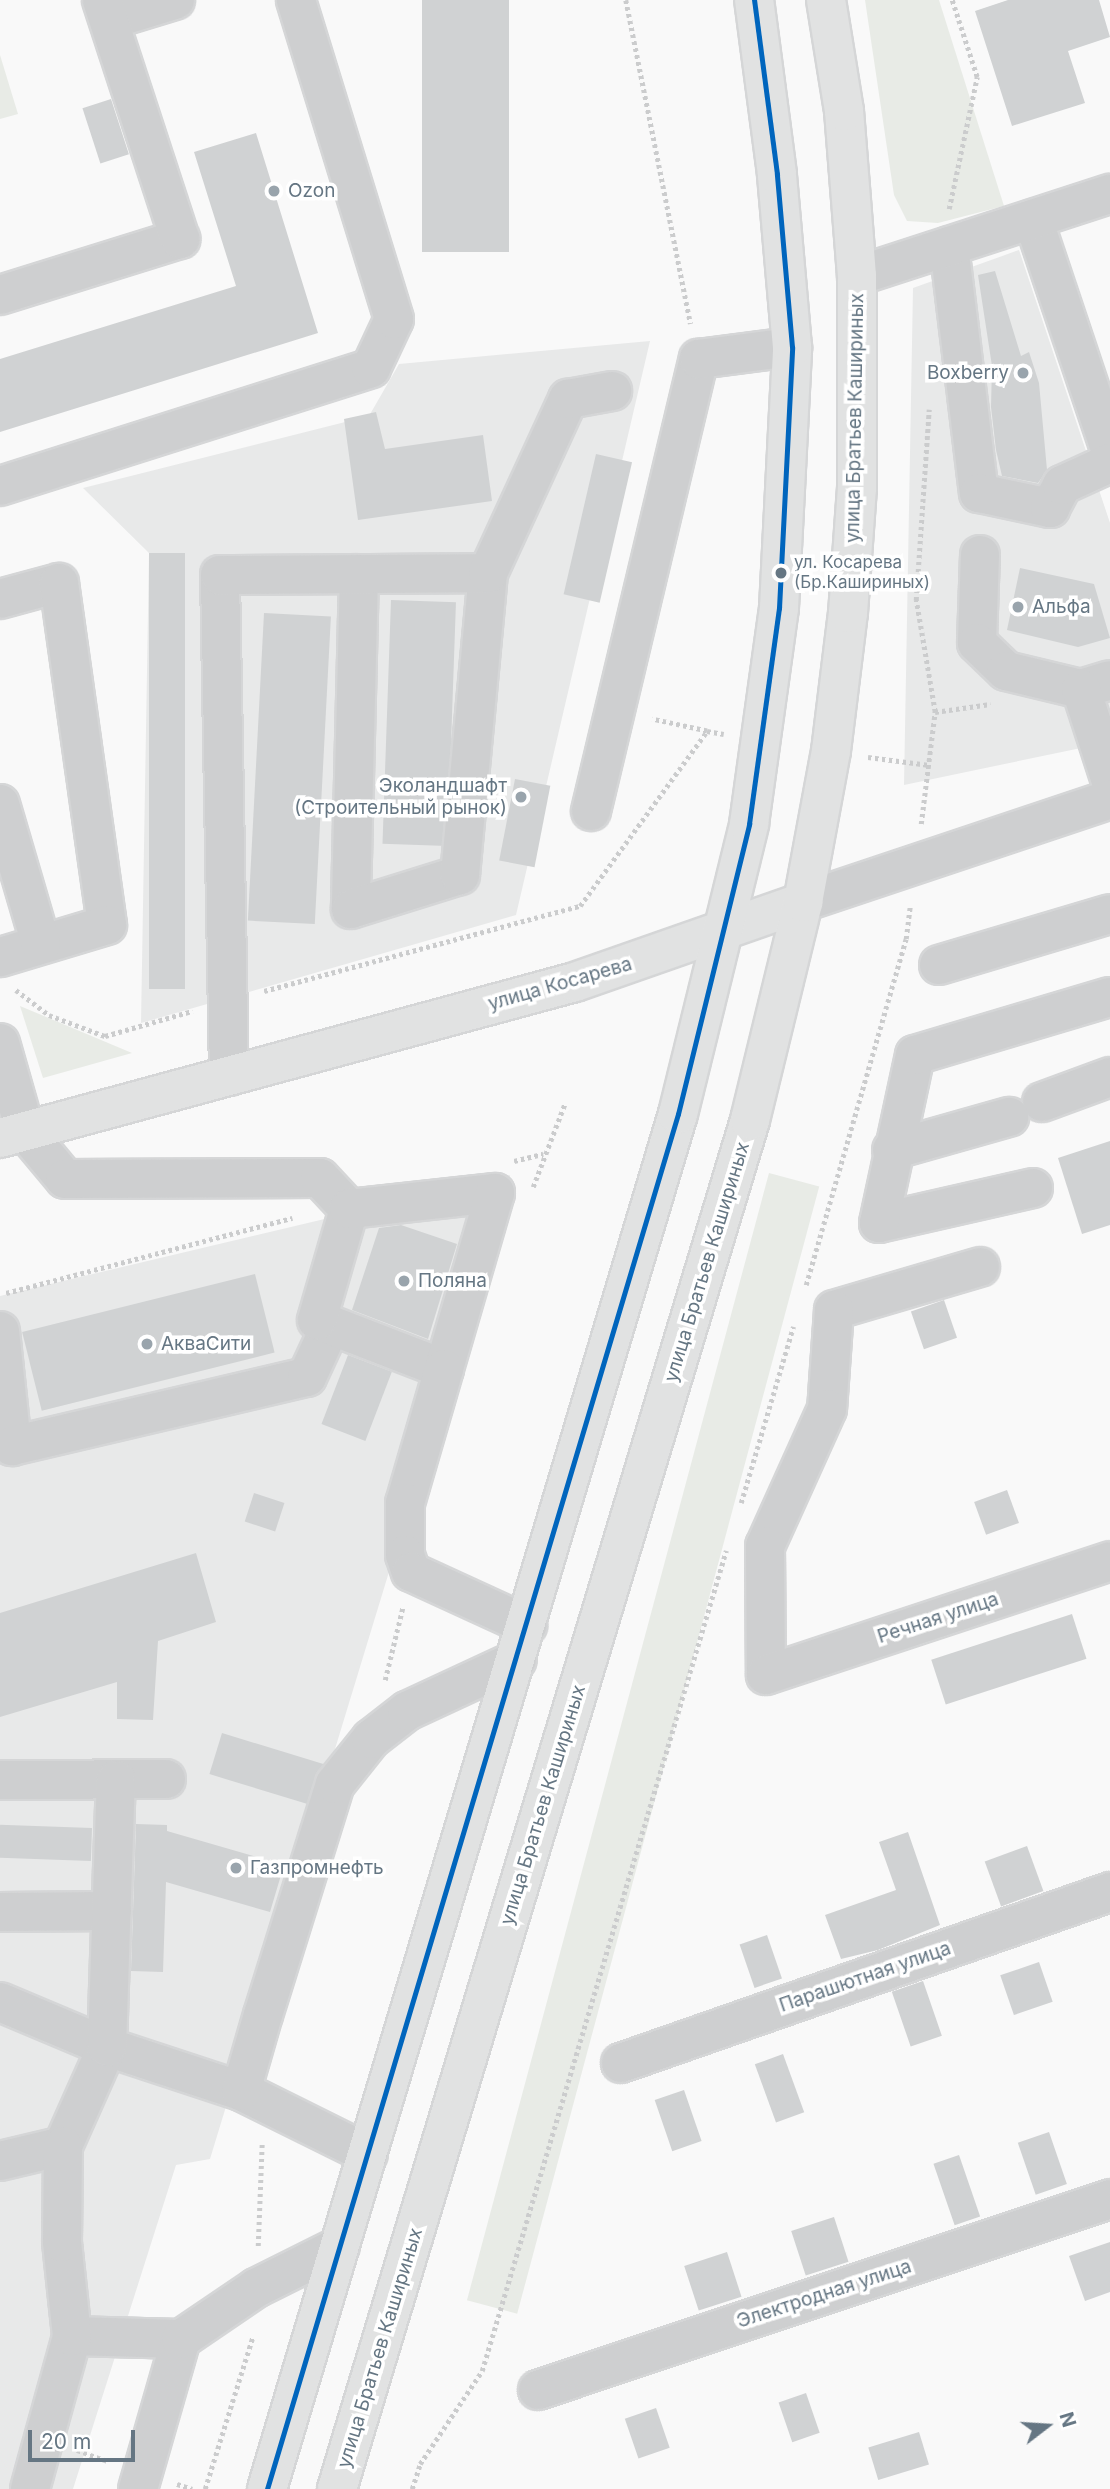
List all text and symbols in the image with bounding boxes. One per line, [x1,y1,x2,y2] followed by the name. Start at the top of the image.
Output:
[288,180,335,202] place label: Ozon
[266,183,282,199] marker: Ozon
[841,293,869,543] street label: улица Братьев Кашириных
[927,362,1009,384] place label: Boxberry
[1015,365,1031,381] marker: Boxberry
[794,553,930,593] place label: ул. Косарева (Бр.Кашириных)
[774,566,788,580] marker: ул. Косарева (Бр.Кашириных)
[1032,596,1091,618] place label: Альфа
[1010,599,1026,615] marker: Альфа
[294,775,507,819] place label: Эколандшафт (Строительный рынок)
[513,789,529,805] marker: Эколандшафт (Строительный рынок)
[485,953,635,1015] street label: улица Косарева
[660,1139,754,1385] street label: улица Братьев Кашириных
[418,1270,487,1292] place label: Поляна
[396,1273,412,1289] marker: Поляна
[161,1333,251,1355] place label: АкваСити
[139,1336,155,1352] marker: АкваСити
[875,1588,1001,1648] street label: Речная улица
[496,1682,590,1928] street label: улица Братьев Кашириных
[250,1857,384,1879] place label: Газпромнефть
[228,1860,244,1876] marker: Газпромнефть
[776,1937,954,2017] street label: Парашютная улица
[333,2225,427,2471] street label: улица Братьев Кашириных
[734,2255,914,2333] street label: Электродная улица
[1012,2391,1082,2461] north arrow
[1054,2409,1081,2430] text: N
[32,2416,138,2460] scale bar
[41,2429,91,2454] text: 20 m

